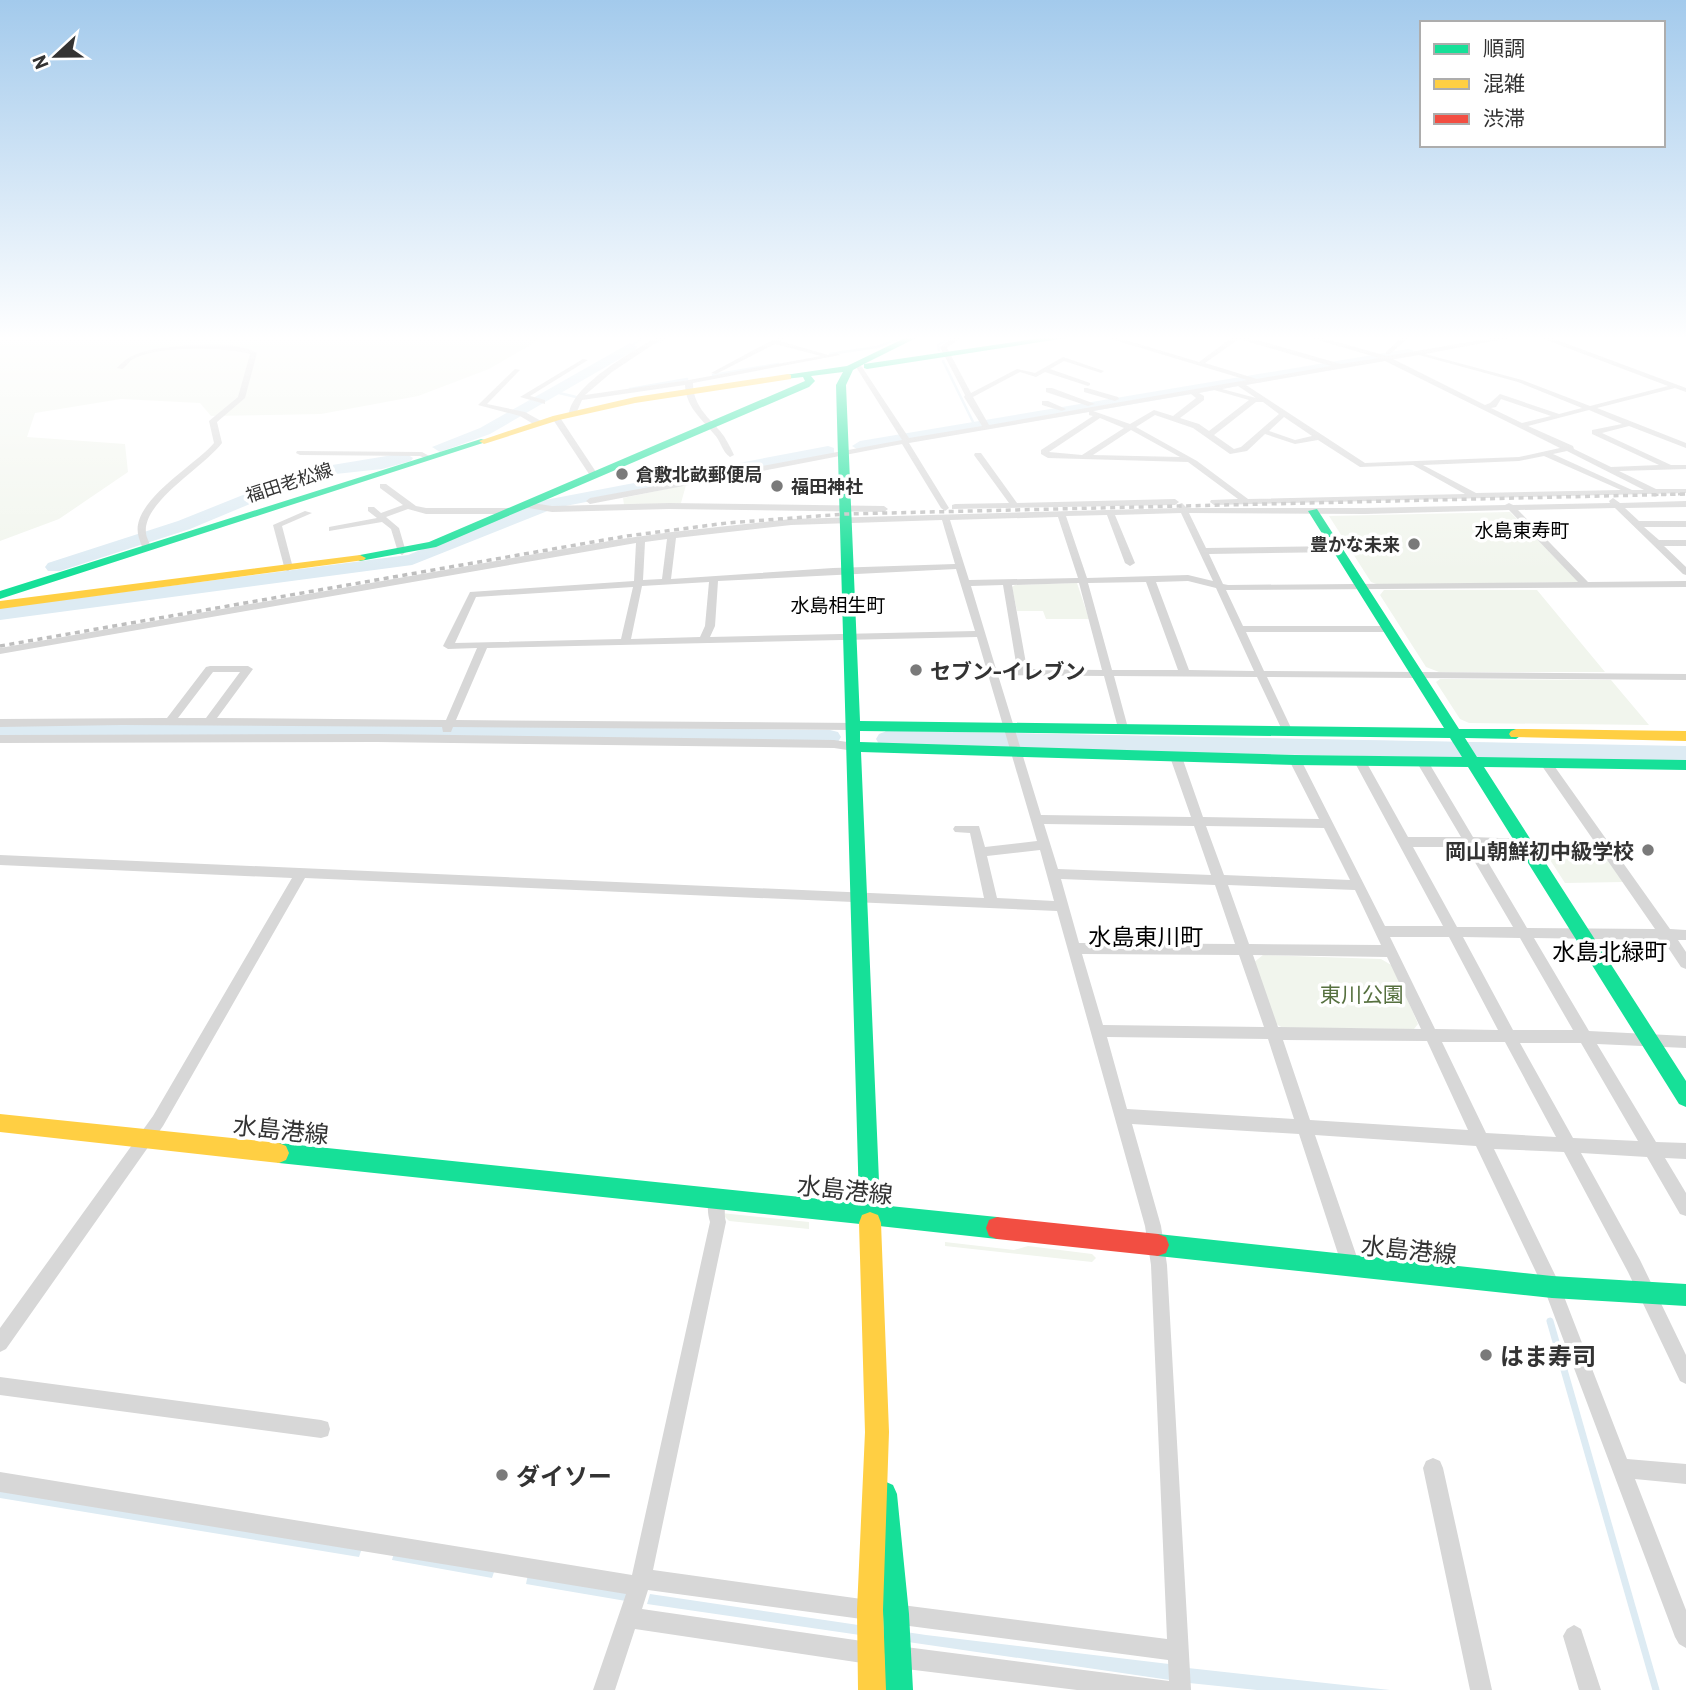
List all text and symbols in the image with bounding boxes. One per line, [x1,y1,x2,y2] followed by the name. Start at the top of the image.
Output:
[21,21,91,91] north arrow
[1420,21,1665,147] legend
[1483,35,1525,60] text: 順調
[27,52,53,73] text: N
[1483,70,1525,95] text: 混雑
[1483,105,1525,130] text: 渋滞
[243,458,335,506] street label: 福田老松線
[636,463,762,485] place label: 倉敷北畝郵便局
[614,466,630,482] marker: 倉敷北畝郵便局
[791,475,863,497] place label: 福田神社
[769,478,785,494] marker: 福田神社
[1474,518,1570,541] district label: 水島東寿町
[1310,533,1400,555] place label: 豊かな未来
[1406,536,1422,552] marker: 豊かな未来
[790,593,886,616] district label: 水島相生町
[930,658,1086,683] place label: セブン-イレブン
[908,662,924,678] marker: セブン-イレブン
[1445,838,1634,863] place label: 岡山朝鮮初中級学校
[1640,842,1656,858] marker: 岡山朝鮮初中級学校
[1089,922,1204,950] district label: 水島東川町
[1553,937,1668,965] district label: 水島北緑町
[1320,981,1404,1006] park label: 東川公園
[232,1110,330,1148] street label: 水島港線
[796,1170,894,1208] street label: 水島港線
[1360,1230,1458,1268] street label: 水島港線
[1500,1341,1596,1370] place label: はま寿司
[1478,1347,1494,1363] marker: はま寿司
[516,1461,612,1490] place label: ダイソー
[494,1467,510,1483] marker: ダイソー

